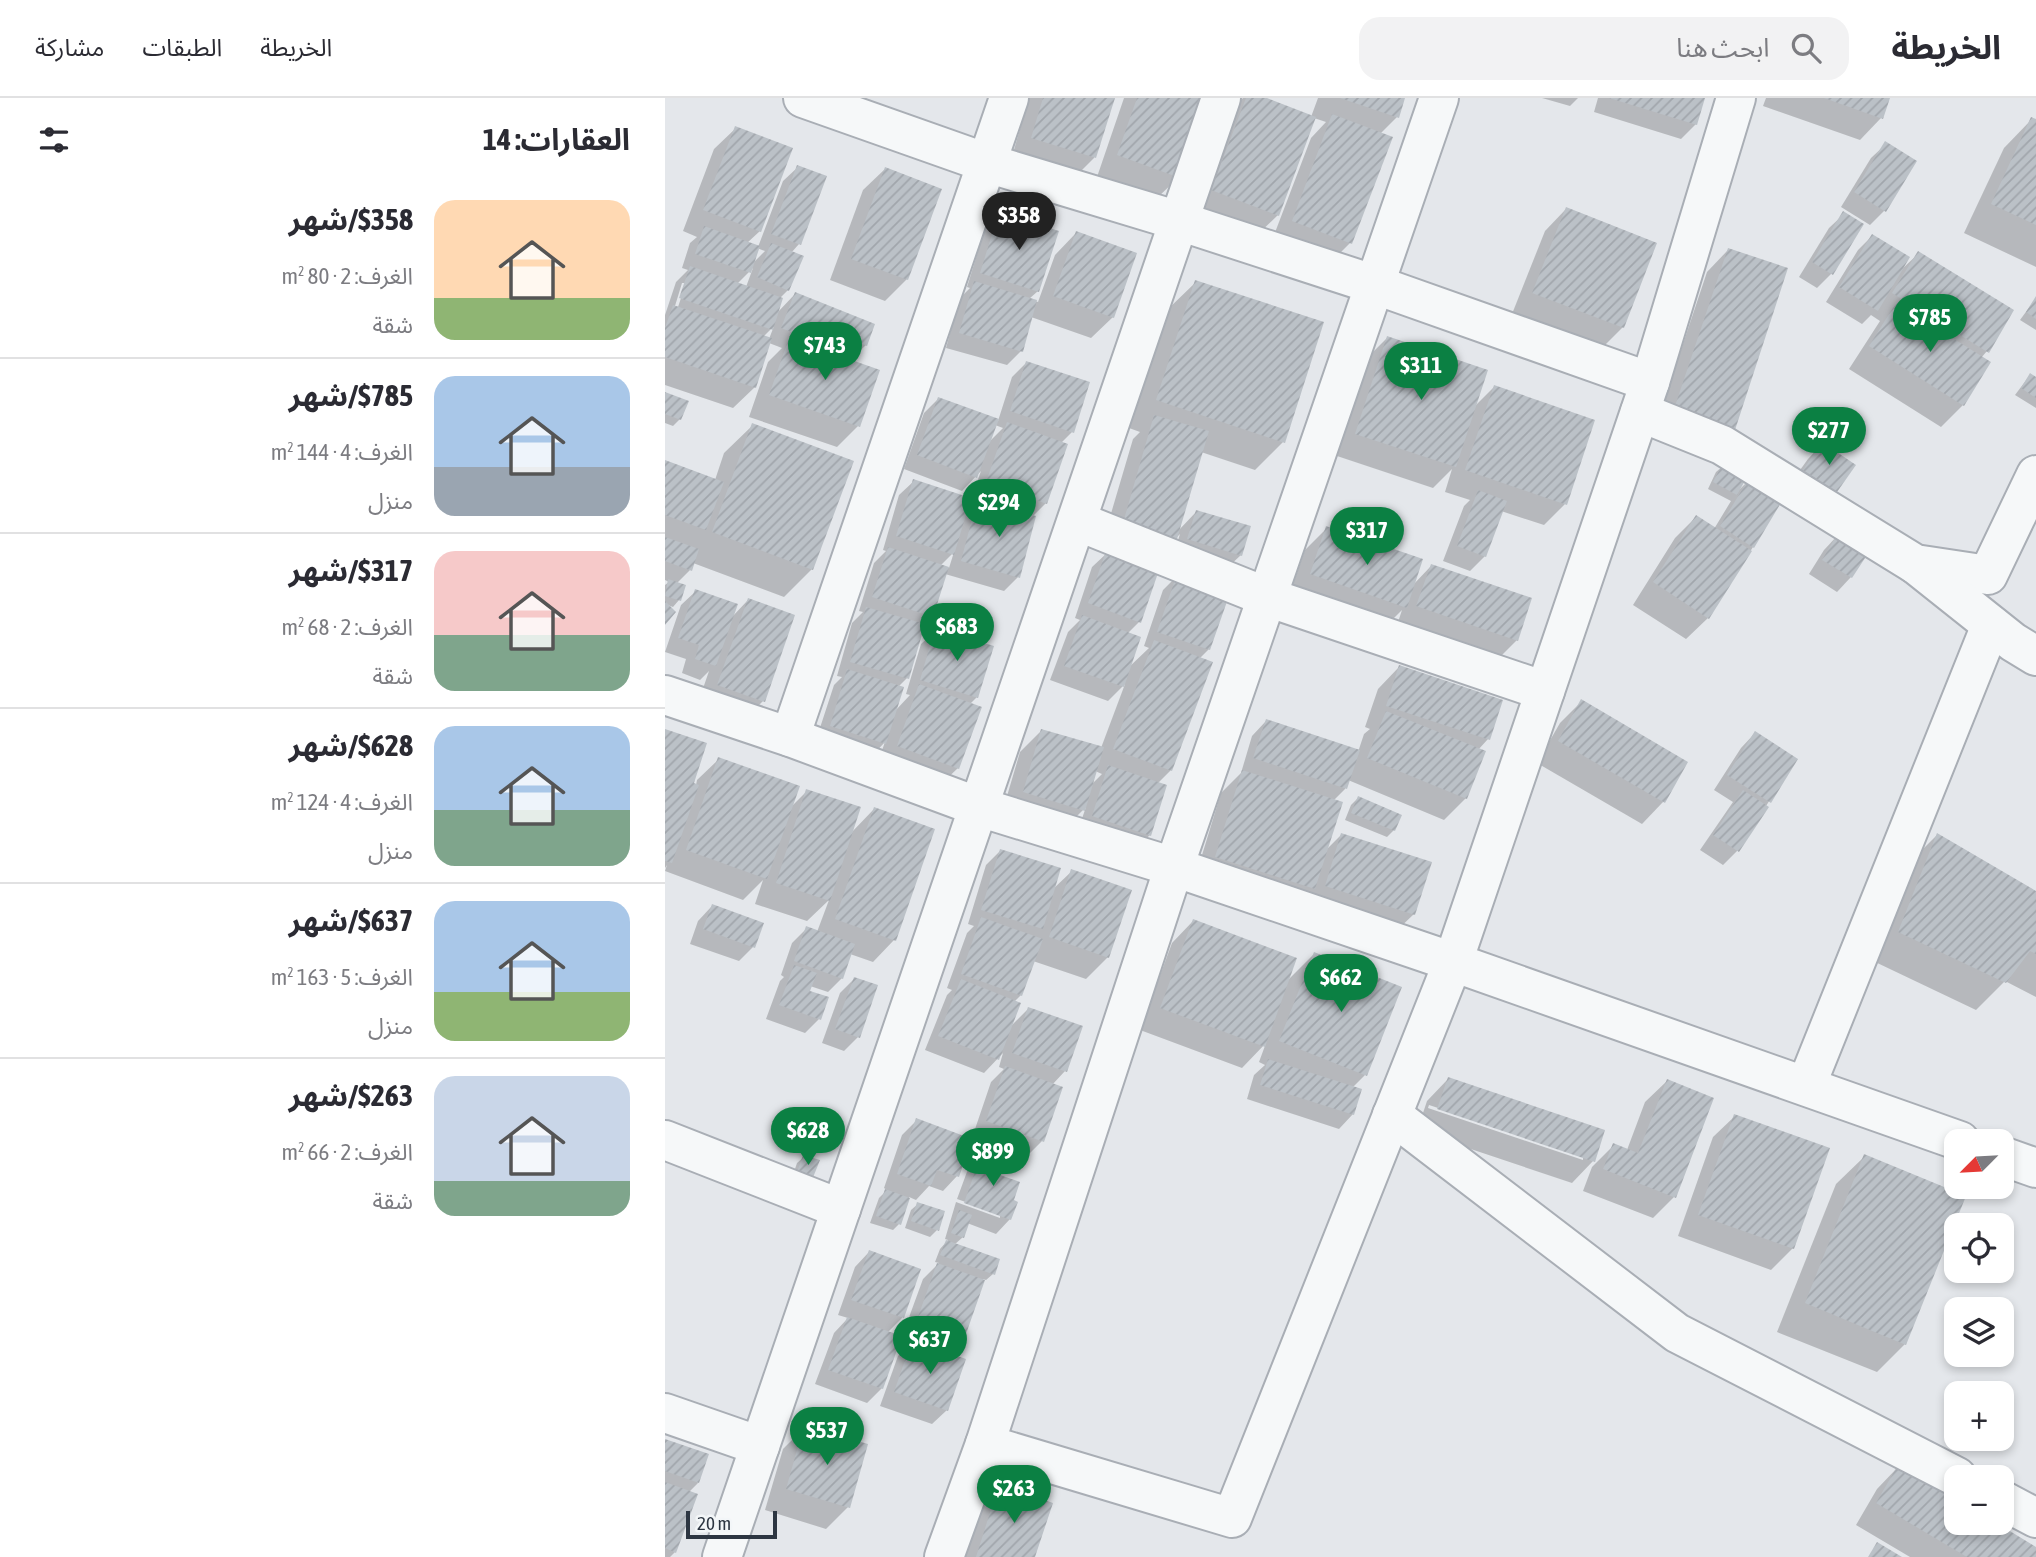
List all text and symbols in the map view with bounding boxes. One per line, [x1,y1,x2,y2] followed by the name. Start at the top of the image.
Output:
[1359,17,1849,80] search box
[1891,28,2001,66] text: الخريطة
[1787,29,1825,67] icon: search
[1676,33,1769,63] text: ابحث هنا
[35,34,104,61] text: مشاركة
[142,34,222,61] text: الطبقات
[260,34,332,61] text: الخريطة
[35,121,73,159] icon: filters
[483,122,630,156] text: العقارات: 14
[978,192,1060,252] pin: $358
[289,202,413,236] text: $358/شهر
[998,202,1040,228] text: $358
[490,228,574,312] icon: home
[281,263,413,289] text: الغرف: 2 · 80 m²
[1889,294,1971,354] pin: $785
[1909,304,1951,330] text: $785
[372,312,413,338] text: شقة
[784,322,866,382] pin: $743
[804,332,846,358] text: $743
[1380,342,1462,402] pin: $311
[1400,352,1442,378] text: $311
[289,378,413,412] text: $785/شهر
[490,404,574,488] icon: home
[1788,408,1870,467] pin: $277
[1808,417,1850,443] text: $277
[271,439,413,465] text: الغرف: 4 · 144 m²
[958,480,1040,539] pin: $294
[368,488,413,514] text: منزل
[978,489,1020,515] text: $294
[1326,508,1408,567] pin: $317
[1346,517,1388,543] text: $317
[289,553,413,587] text: $317/شهر
[490,579,574,663] icon: home
[916,603,998,663] pin: $683
[936,613,978,639] text: $683
[281,614,413,640] text: الغرف: 2 · 68 m²
[372,663,413,689] text: شقة
[289,728,413,762] text: $628/شهر
[490,754,574,838] icon: home
[271,789,413,815] text: الغرف: 4 · 124 m²
[368,838,413,864] text: منزل
[289,903,413,937] text: $637/شهر
[490,929,574,1013] icon: home
[1300,954,1382,1014] pin: $662
[271,964,413,990] text: الغرف: 5 · 163 m²
[1320,964,1362,990] text: $662
[368,1013,413,1039] text: منزل
[289,1078,413,1112] text: $263/شهر
[490,1104,574,1188] icon: home
[767,1108,849,1167] pin: $628
[787,1117,829,1143] text: $628
[952,1128,1034,1188] pin: $899
[1944,1129,2014,1199] north arrow
[1944,1129,2014,1535] map controls
[972,1138,1014,1164] text: $899
[281,1139,413,1165] text: الغرف: 2 · 66 m²
[372,1188,413,1214] text: شقة
[1944,1213,2014,1283] button: locate
[1944,1297,2014,1367] button: layers
[889,1316,971,1376] pin: $637
[909,1326,951,1352] text: $637
[1944,1381,2014,1451] button: +
[786,1408,868,1467] pin: $537
[806,1417,848,1443] text: $537
[1944,1465,2014,1535] button: −
[973,1466,1055,1525] pin: $263
[993,1475,1035,1501] text: $263
[686,1508,777,1540] scale bar
[697,1512,731,1534] text: 20 m

